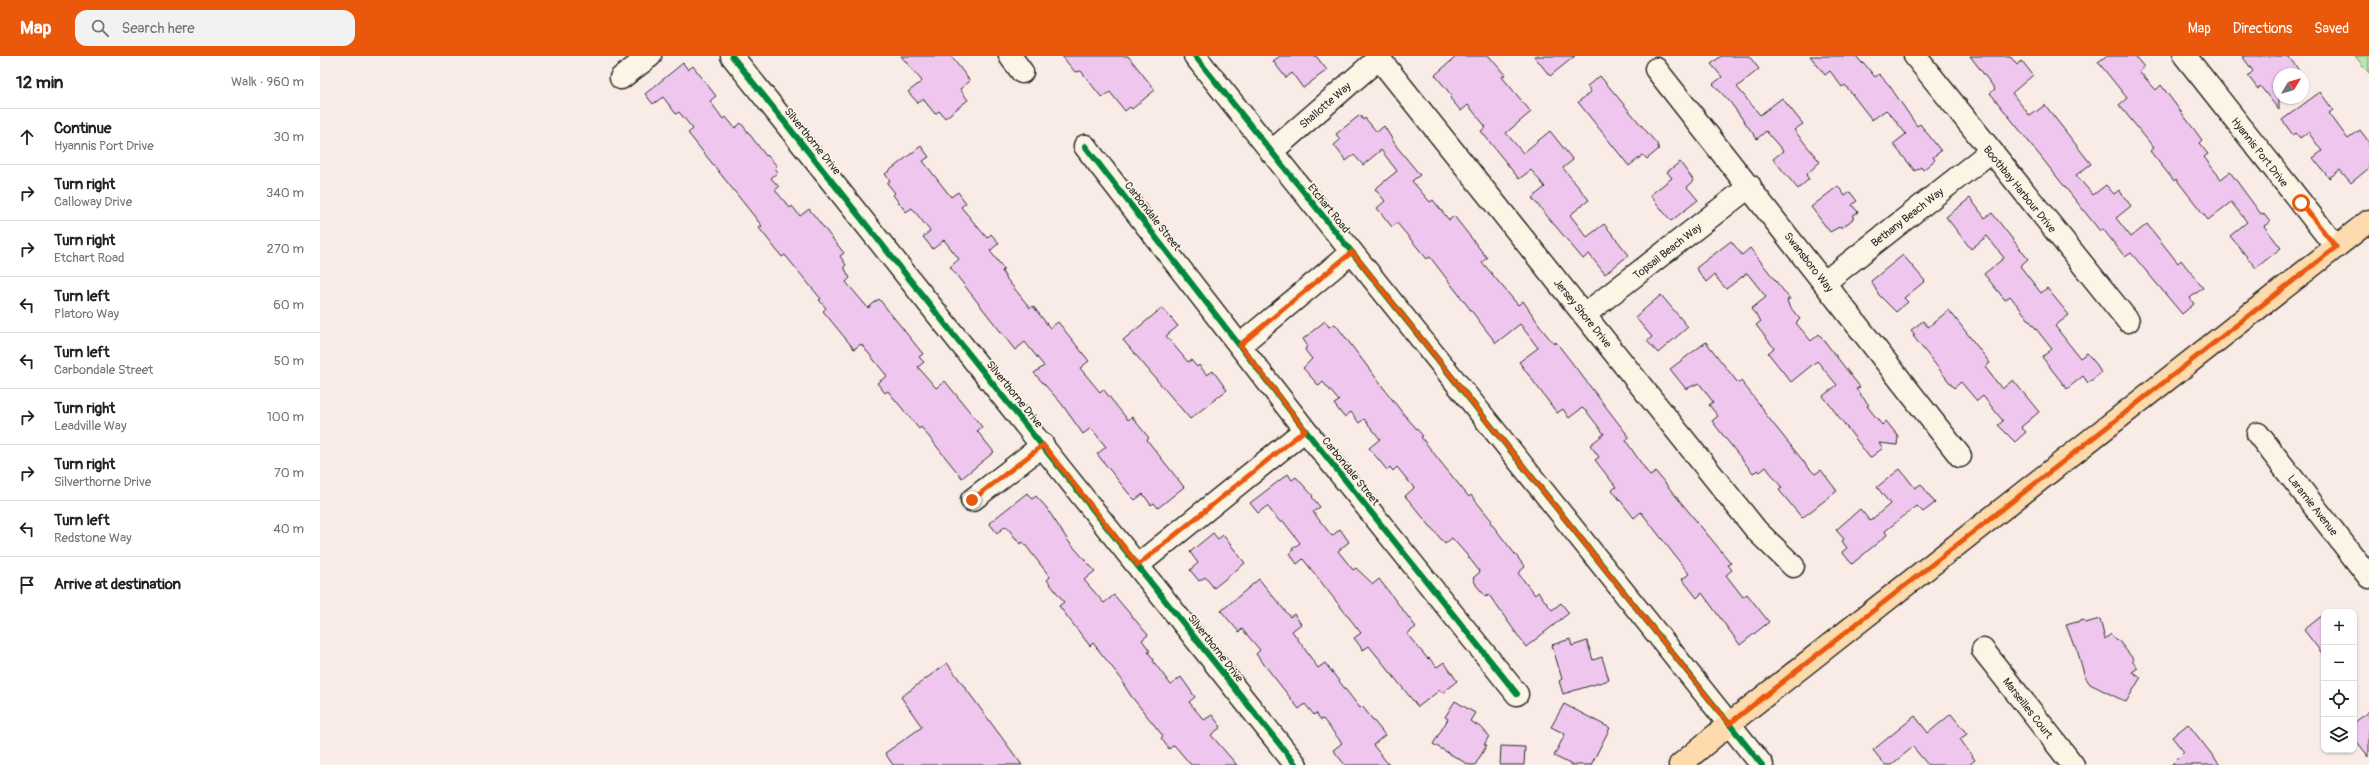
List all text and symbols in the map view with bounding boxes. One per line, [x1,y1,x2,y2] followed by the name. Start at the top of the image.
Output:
[75,10,355,46] search box
[20,16,51,40] text: Map
[89,17,111,39] icon: search
[121,19,195,38] text: Search here
[2188,20,2211,37] text: Map
[2233,20,2292,37] text: Directions
[2314,20,2349,37] text: Saved
[2273,68,2309,104] north arrow
[16,72,63,93] text: 12 min
[231,74,304,90] text: Walk · 960 m
[1297,79,1354,131] street label: Shallotte Way
[782,105,844,178] street label: Silverthorne Drive
[2229,115,2291,190] street label: Hyannis Port Drive
[54,119,112,138] text: Continue
[16,126,38,148] icon: ahead
[274,129,304,145] text: 30 m
[54,138,154,154] text: Hyannis Port Drive
[1981,143,2059,236] street label: Boothbay Harbour Drive
[54,175,115,194] text: Turn right
[1122,179,1184,254] street label: Carbondale Street
[1305,181,1352,236] street label: Etchart Road
[16,182,38,204] icon: right
[266,185,304,201] text: 340 m
[1869,185,1946,250] street label: Bethany Beach Way
[54,194,132,210] text: Calloway Drive
[2292,194,2310,212] route start
[1631,221,1704,282] street label: Topsail Beach Way
[1781,230,1836,295] street label: Swansboro Way
[54,231,115,250] text: Turn right
[16,238,38,260] icon: right
[267,241,304,257] text: 270 m
[54,250,124,266] text: Etchart Road
[1551,276,1615,351] street label: Jersey Shore Drive
[54,287,110,306] text: Turn left
[16,294,38,316] icon: left
[273,297,304,313] text: 60 m
[54,306,119,322] text: Platoro Way
[54,343,110,362] text: Turn left
[16,350,38,372] icon: left
[274,353,304,369] text: 50 m
[984,358,1046,431] street label: Silverthorne Drive
[54,362,153,378] text: Carbondale Street
[54,399,115,418] text: Turn right
[16,406,38,428] icon: right
[267,409,304,425] text: 100 m
[54,418,126,434] text: Leadville Way
[1319,435,1382,508] street label: Carbondale Street
[54,455,115,474] text: Turn right
[16,462,38,484] icon: right
[274,465,304,481] text: 70 m
[2285,472,2341,539] street label: Laramie Avenue
[54,474,151,490] text: Silverthorne Drive
[963,491,981,509] route end
[54,511,110,530] text: Turn left
[16,518,38,540] icon: left
[273,521,304,537] text: 40 m
[54,530,132,546] text: Redstone Way
[16,574,38,596] icon: arrive
[54,575,181,594] text: Arrive at destination
[2321,609,2357,753] map controls
[2321,609,2357,645] button: +
[1185,612,1246,685] street label: Silverthorne Drive
[2321,645,2357,681] button: −
[2000,675,2056,742] street label: Marseilles Court
[2321,681,2357,717] button: locate
[2321,717,2357,753] button: layers

